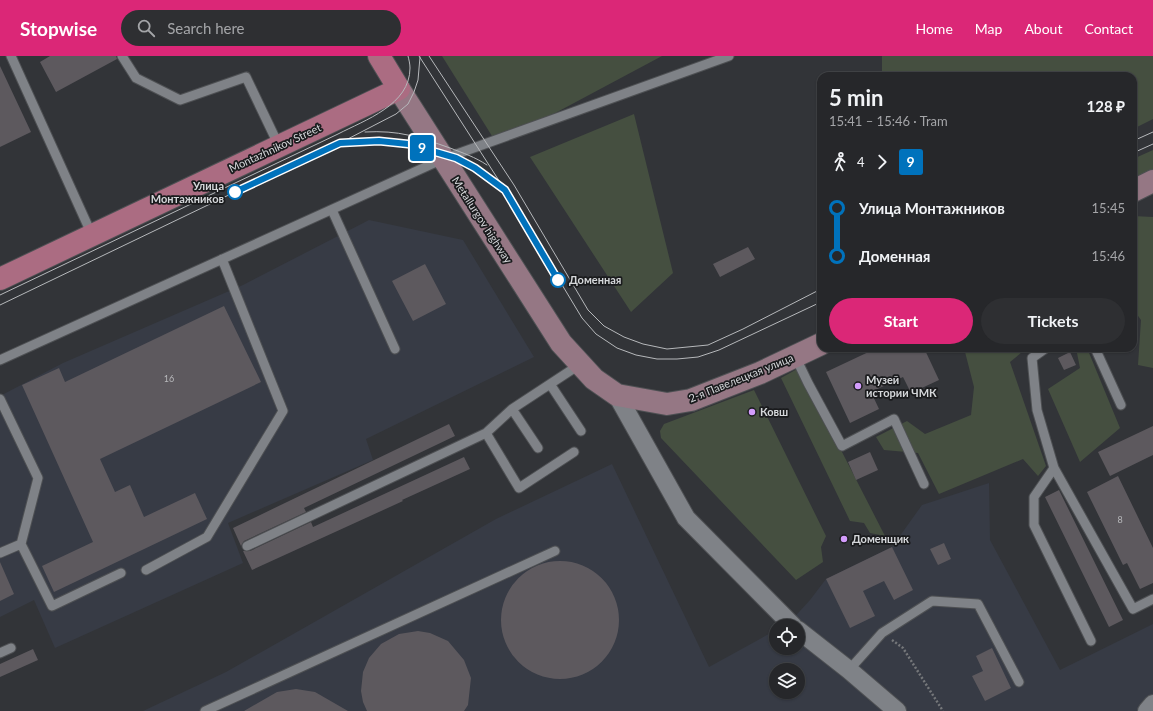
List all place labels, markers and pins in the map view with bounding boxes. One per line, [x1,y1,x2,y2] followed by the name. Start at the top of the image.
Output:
[151,179,224,205] place label: Улица Монтажников
[227,184,243,200] marker: Улица Монтажников
[550,272,566,288] marker: Доменная
[569,273,621,286] place label: Доменная
[866,373,937,399] place label: Музей истории ЧМК
[853,381,863,391] marker: Музей истории ЧМК
[760,405,788,418] place label: Ковш
[747,407,757,417] marker: Ковш
[852,532,909,545] place label: Доменщик
[839,534,849,544] marker: Доменщик

